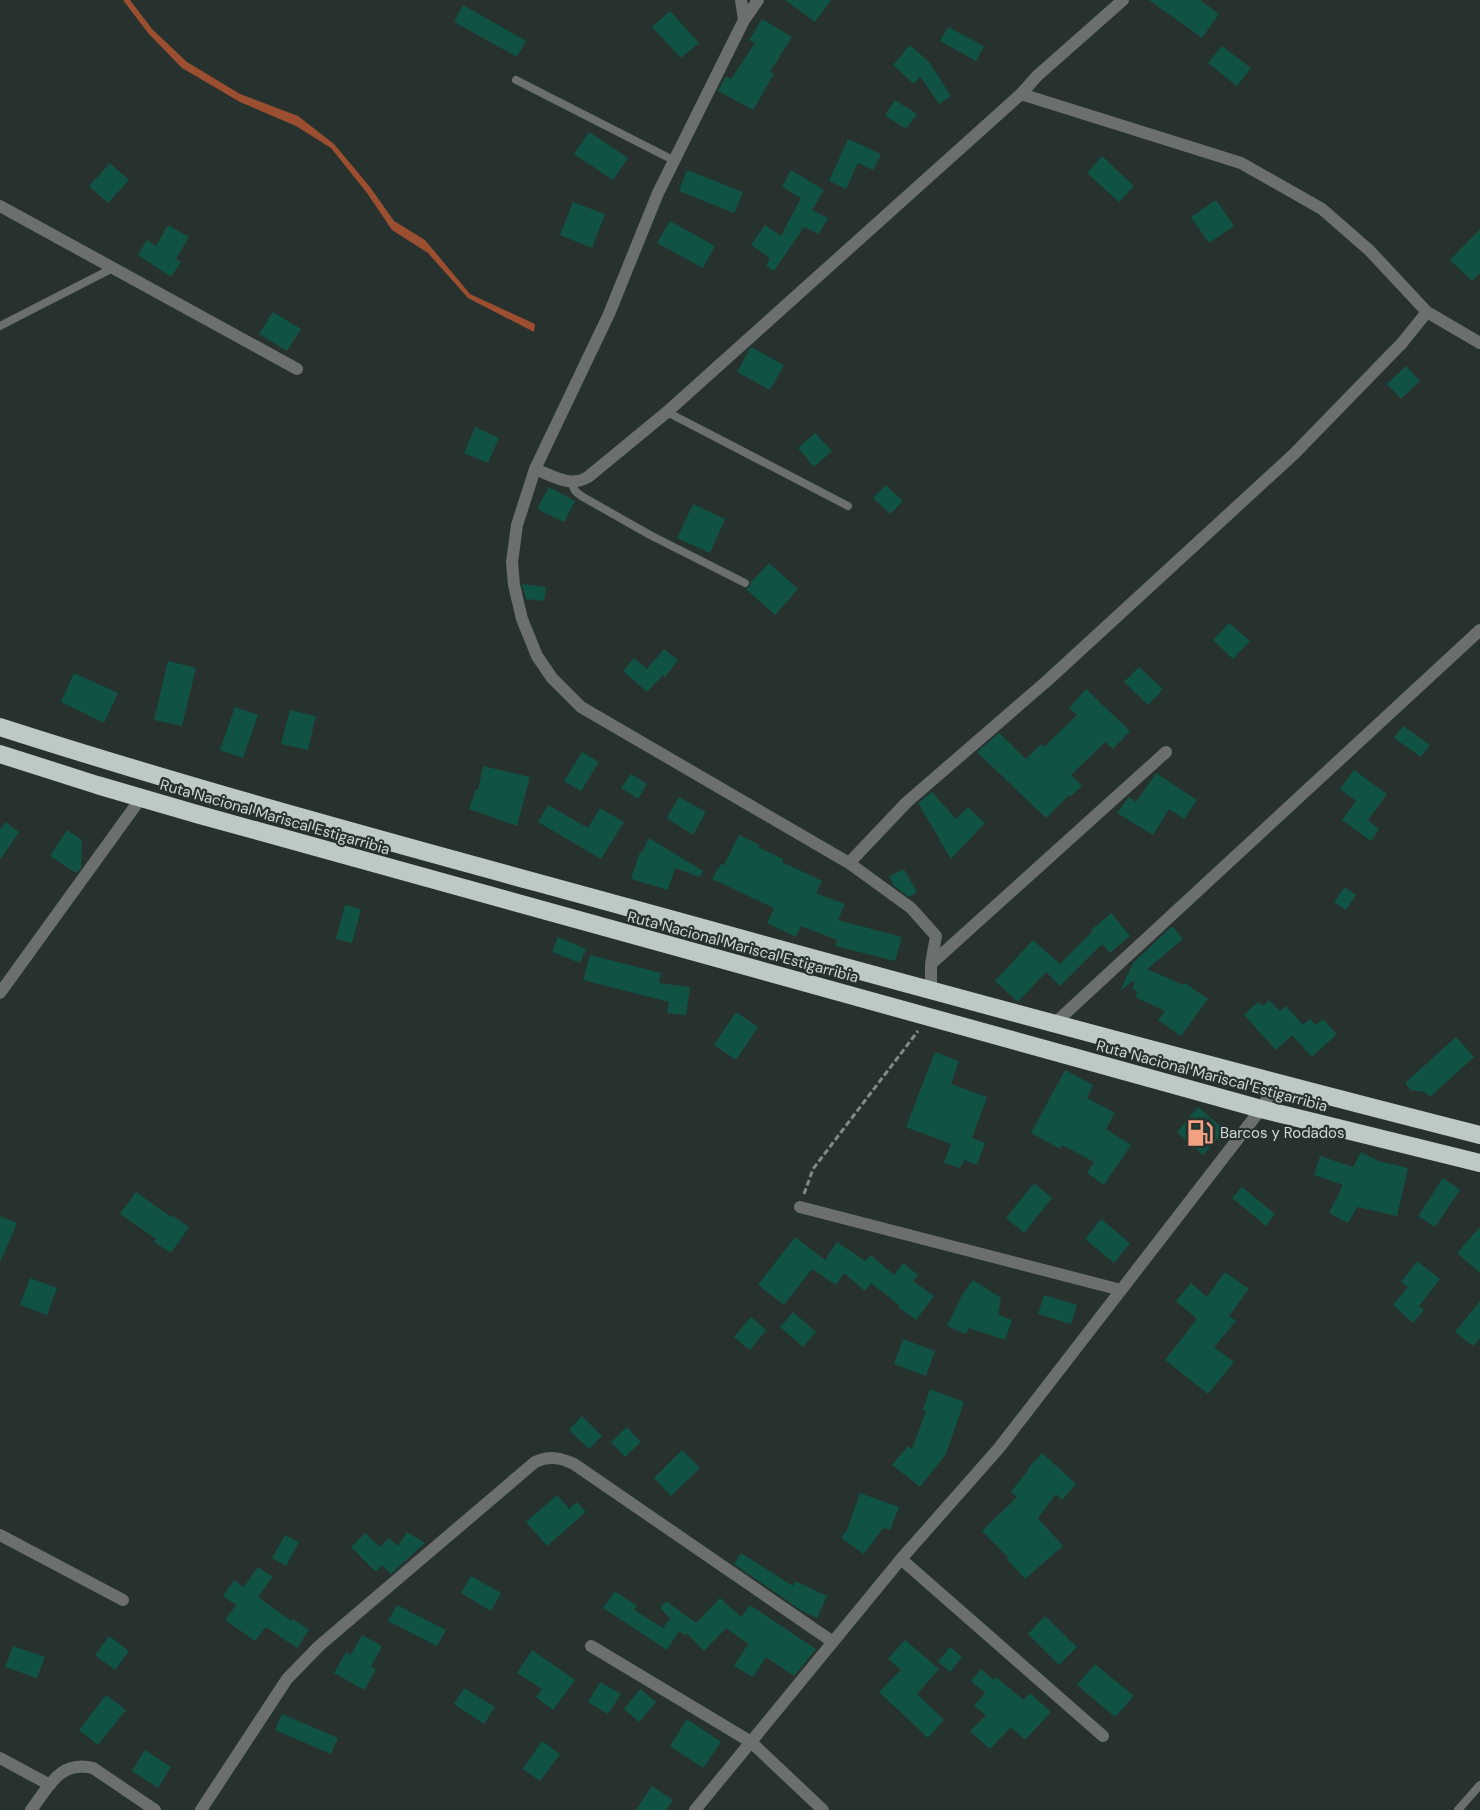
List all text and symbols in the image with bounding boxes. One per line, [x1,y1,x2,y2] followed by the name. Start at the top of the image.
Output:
[158,775,392,859] street label: Ruta Nacional Mariscal Estigarribia
[625,907,861,987] street label: Ruta Nacional Mariscal Estigarribia
[1094,1036,1330,1116] street label: Ruta Nacional Mariscal Estigarribia
[1185,1118,1215,1148] fuel station icon: Barcos y Rodados
[1220,1123,1345,1143] place label: Barcos y Rodados

